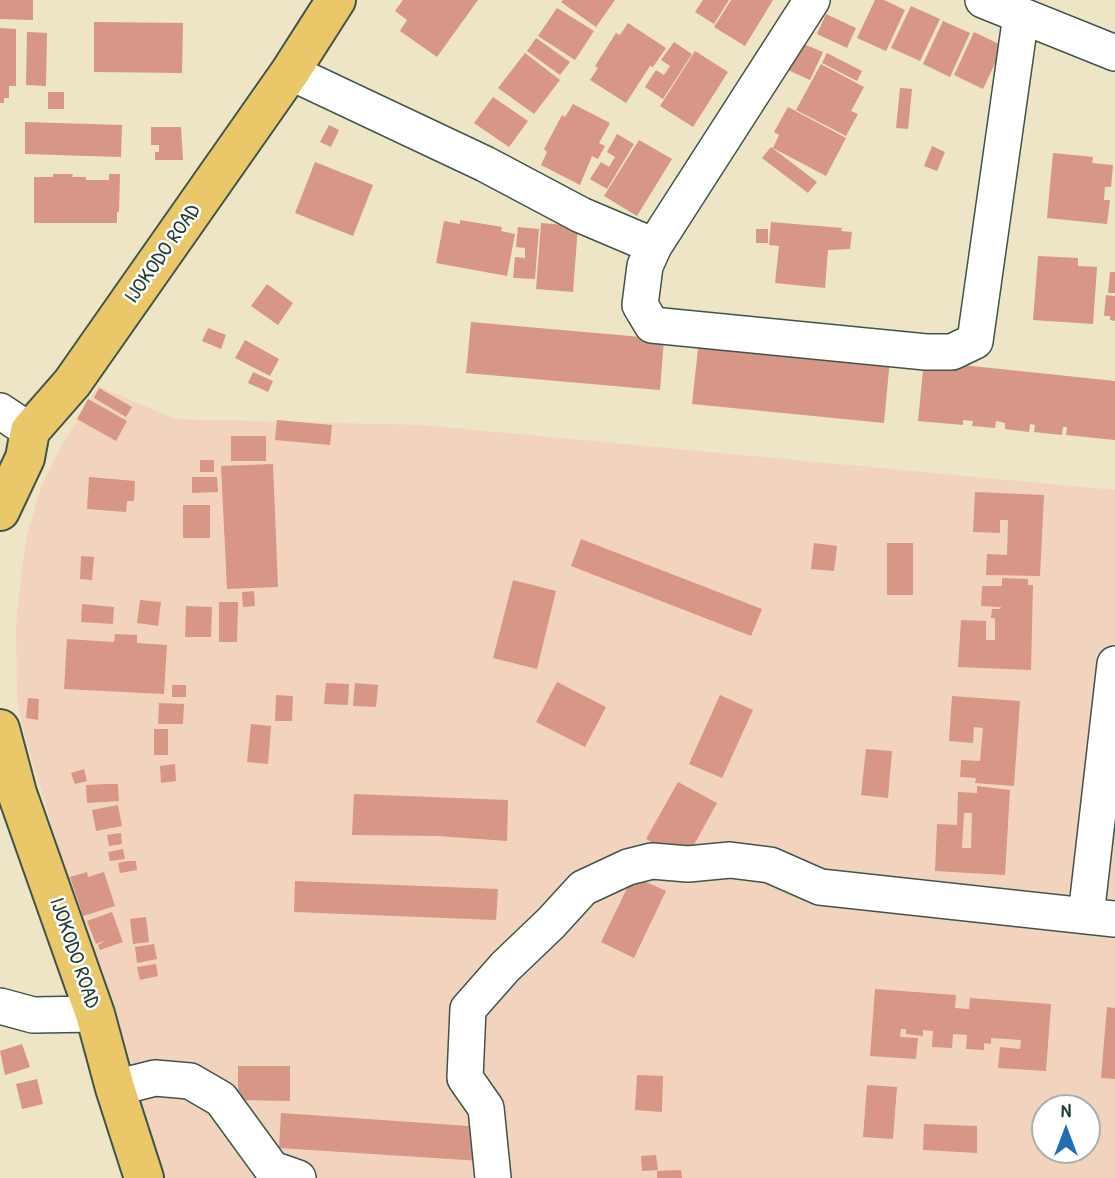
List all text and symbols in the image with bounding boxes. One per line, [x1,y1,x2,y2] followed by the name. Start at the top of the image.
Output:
[120,200,206,308] street label: IJOKODO ROAD
[43,895,105,1011] street label: IJOKODO ROAD
[1031,1094,1101,1164] north arrow
[1061,1097,1071,1123] text: N

